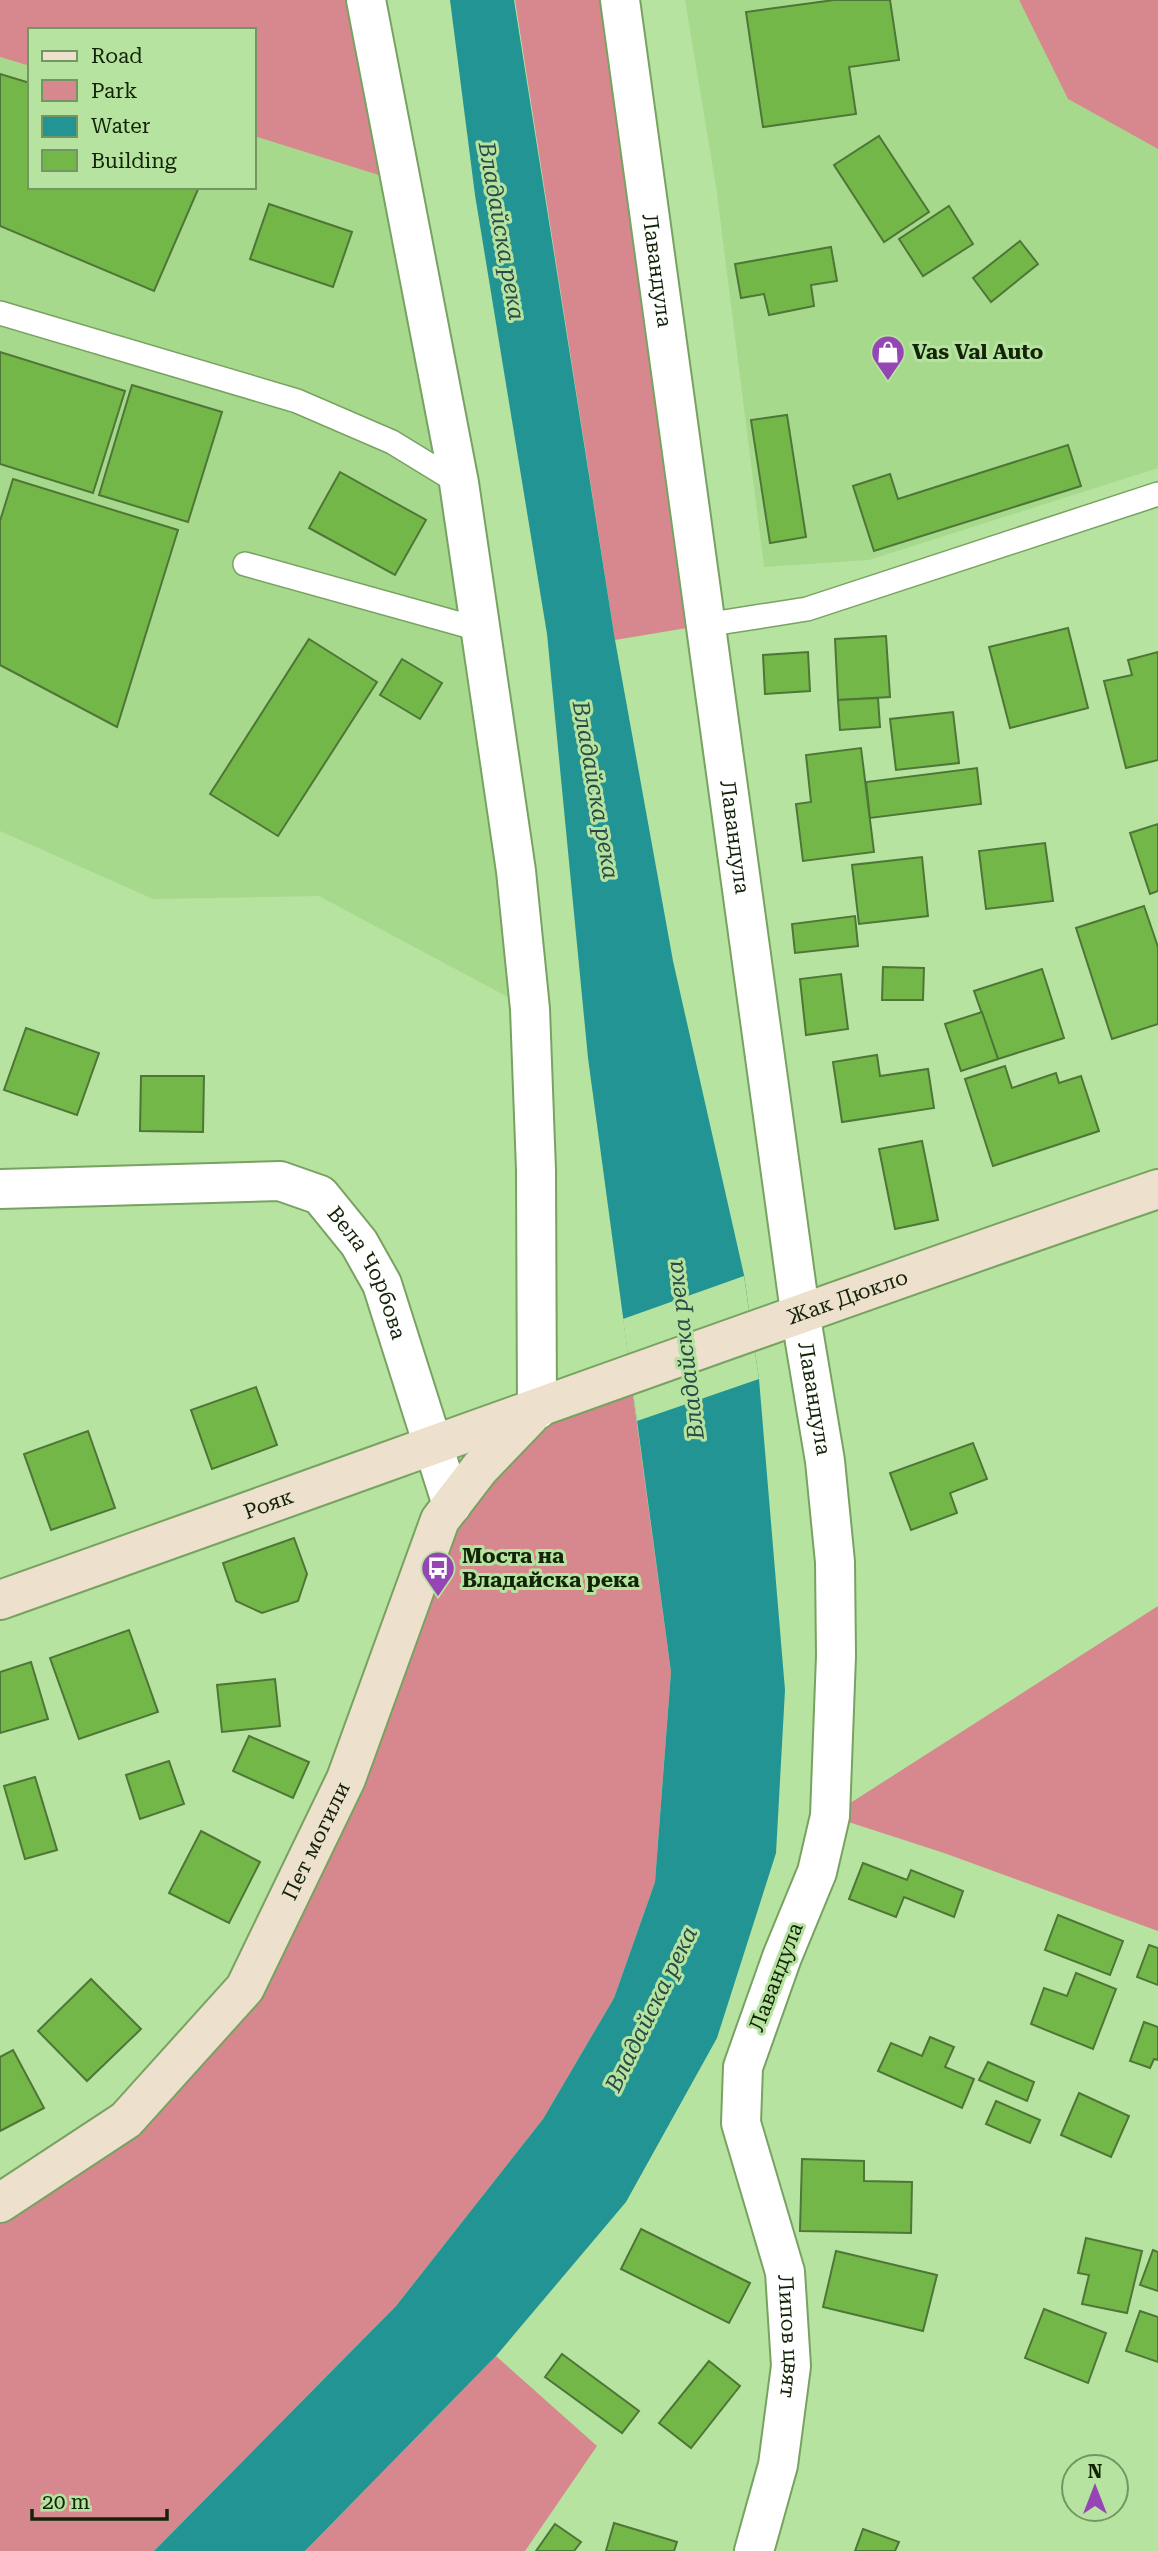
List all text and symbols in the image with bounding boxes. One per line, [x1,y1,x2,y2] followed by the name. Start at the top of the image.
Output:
[28,28,256,189] legend
[91,44,143,68] text: Road
[91,79,137,103] text: Park
[91,114,151,138] text: Water
[472,139,530,322] water label: Владайска река
[91,149,177,173] text: Building
[637,212,677,329] street label: Лавандула
[869,333,907,382] shop icon: Vas Val Auto
[912,340,1043,364] place label: Vas Val Auto
[566,698,624,881] water label: Владайска река
[715,779,755,896] street label: Лавандула
[322,1202,411,1343] street label: Вела Чорбова
[661,1259,710,1442] water label: Владайска река
[784,1265,911,1330] street label: Жак Дюкло
[793,1340,836,1458] street label: Лавандула
[240,1484,297,1524] street label: Рояк
[462,1544,640,1592] place label: Моста на Владайска река
[419,1549,457,1598] bus stop icon: Моста на Владайска река
[277,1778,355,1904] street label: Пет могили
[744,1919,808,2035] street label: Лавандула
[599,1922,703,2097] water label: Владайска река
[773,2274,803,2400] street label: Липов цвят
[1060,2453,1130,2523] north arrow
[1088,2460,1103,2483] text: N
[32,2478,166,2522] scale bar
[42,2490,90,2514] text: 20 m

